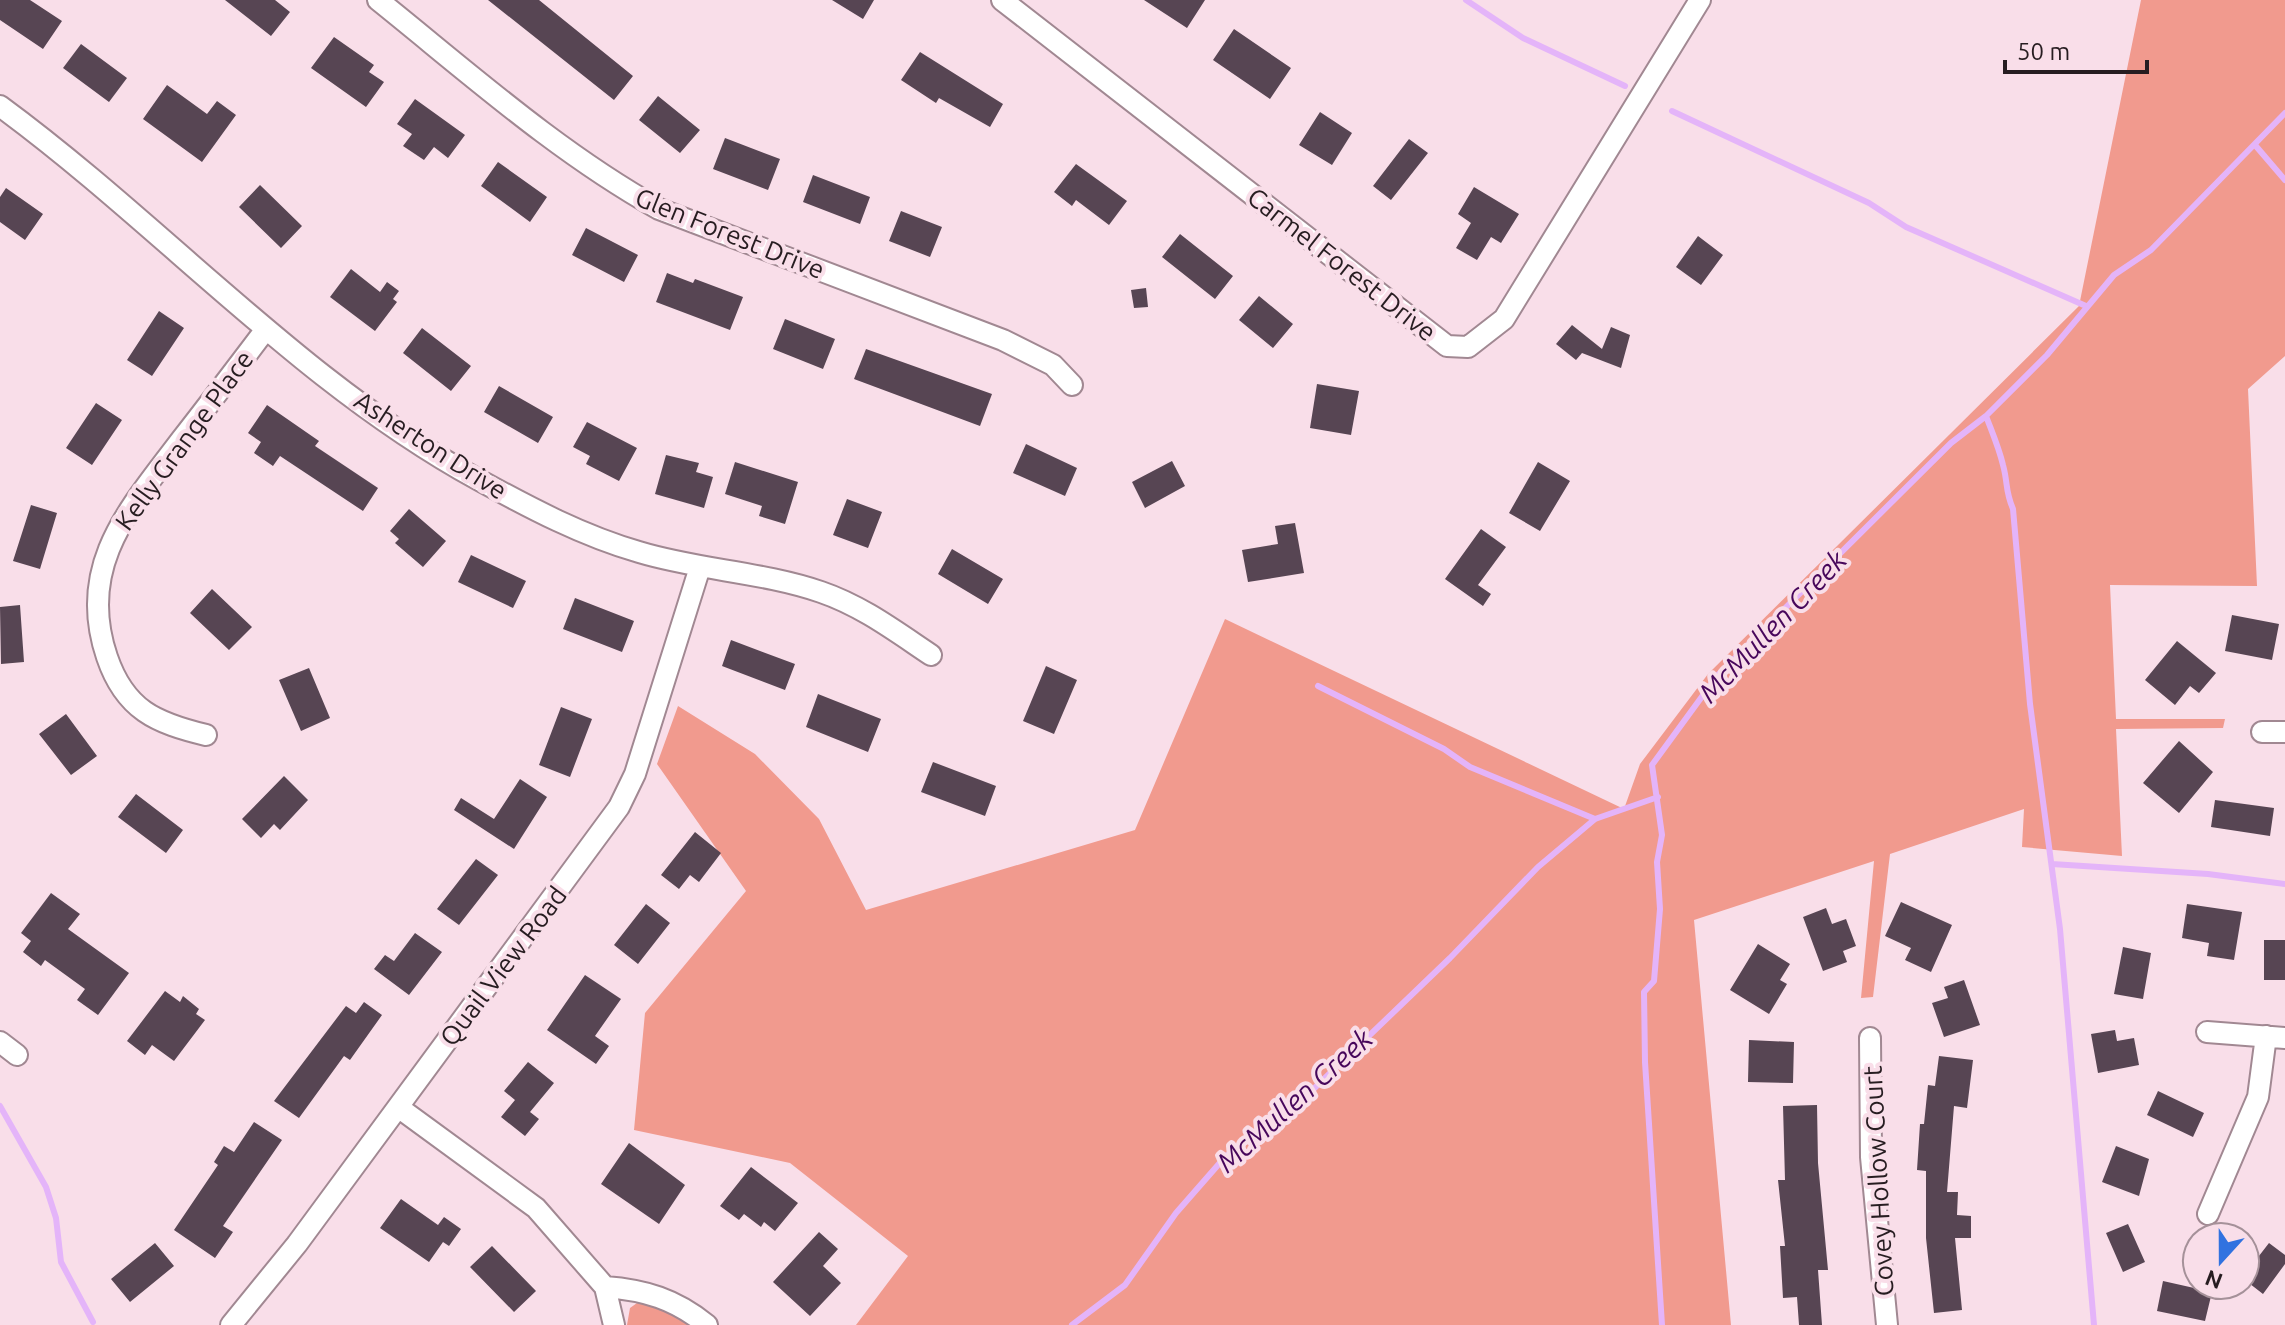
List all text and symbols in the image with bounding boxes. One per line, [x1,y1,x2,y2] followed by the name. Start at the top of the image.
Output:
[2005,24,2147,74] scale bar
[2017,38,2070,65] text: 50 m
[631,182,829,284] street label: Glen Forest Drive
[1242,182,1442,346] street label: Carmel Forest Drive
[109,345,259,535] street label: Kelly Grange Place
[350,385,512,505] street label: Asherton Drive
[1692,544,1852,708] water label: McMullen Creek
[434,881,572,1051] street label: Quail View Road
[1210,1022,1378,1178] water label: McMullen Creek
[1857,1065,1899,1297] street label: Covey Hollow Court
[2181,1221,2261,1301] north arrow
[2202,1266,2226,1295] text: N

